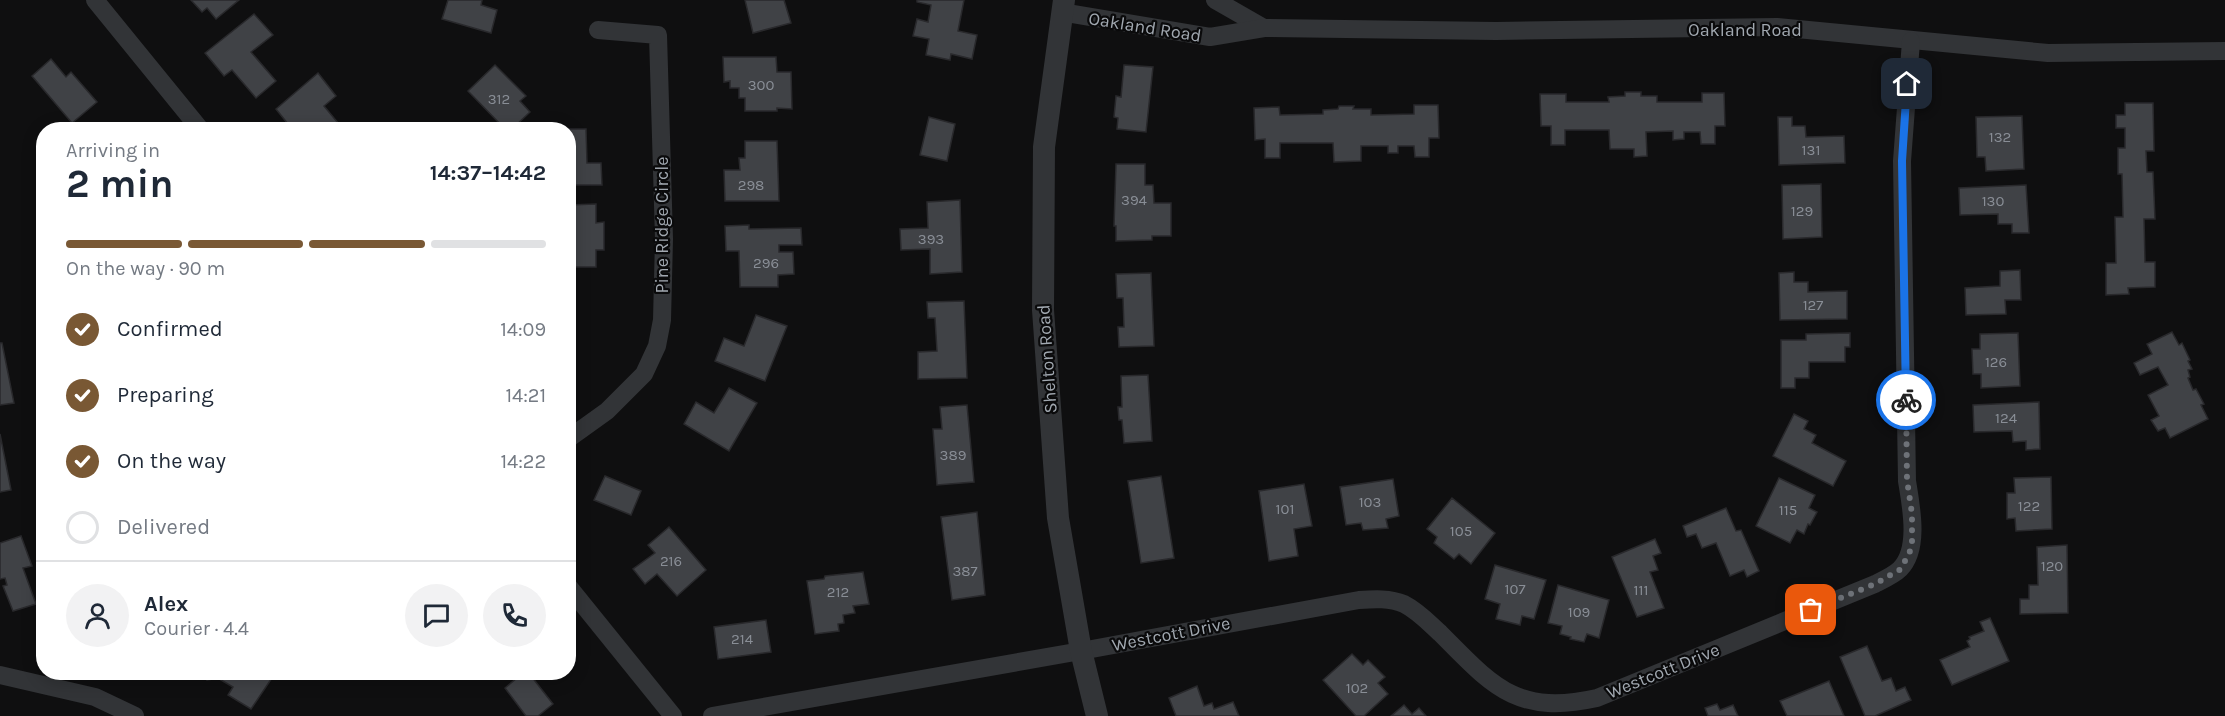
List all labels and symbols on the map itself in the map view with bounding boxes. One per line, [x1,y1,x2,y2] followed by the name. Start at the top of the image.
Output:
[1087,7,1203,47] street label: Oakland Road
[1688,19,1802,41] street label: Oakland Road
[1881,58,1932,109] pin
[748,76,774,94] house number: 300
[488,90,510,108] house number: 312
[1989,128,2011,146] house number: 132
[1802,141,1820,159] house number: 131
[651,157,673,293] street label: Pine Ridge Circle
[738,176,764,194] house number: 298
[1121,191,1148,209] house number: 394
[1982,192,2004,210] house number: 130
[1791,202,1813,220] house number: 129
[918,230,944,248] house number: 393
[753,254,779,272] house number: 296
[1803,296,1823,314] house number: 127
[1032,304,1062,414] street label: Shelton Road
[1985,353,2007,371] house number: 126
[1876,370,1936,430] courier
[1995,409,2018,427] house number: 124
[940,446,966,464] house number: 389
[1359,493,1381,511] house number: 103
[2018,497,2040,515] house number: 122
[1276,500,1294,518] house number: 101
[1779,501,1797,519] house number: 115
[1450,522,1472,540] house number: 105
[660,552,682,570] house number: 216
[2041,557,2063,575] house number: 120
[952,562,978,580] house number: 387
[1505,580,1525,598] house number: 107
[1634,581,1648,599] house number: 111
[827,583,849,601] house number: 212
[1785,584,1836,635] pin
[1568,603,1590,621] house number: 109
[1110,612,1232,656] street label: Westcott Drive
[731,630,754,648] house number: 214
[1603,638,1723,704] street label: Westcott Drive
[1346,679,1368,697] house number: 102

